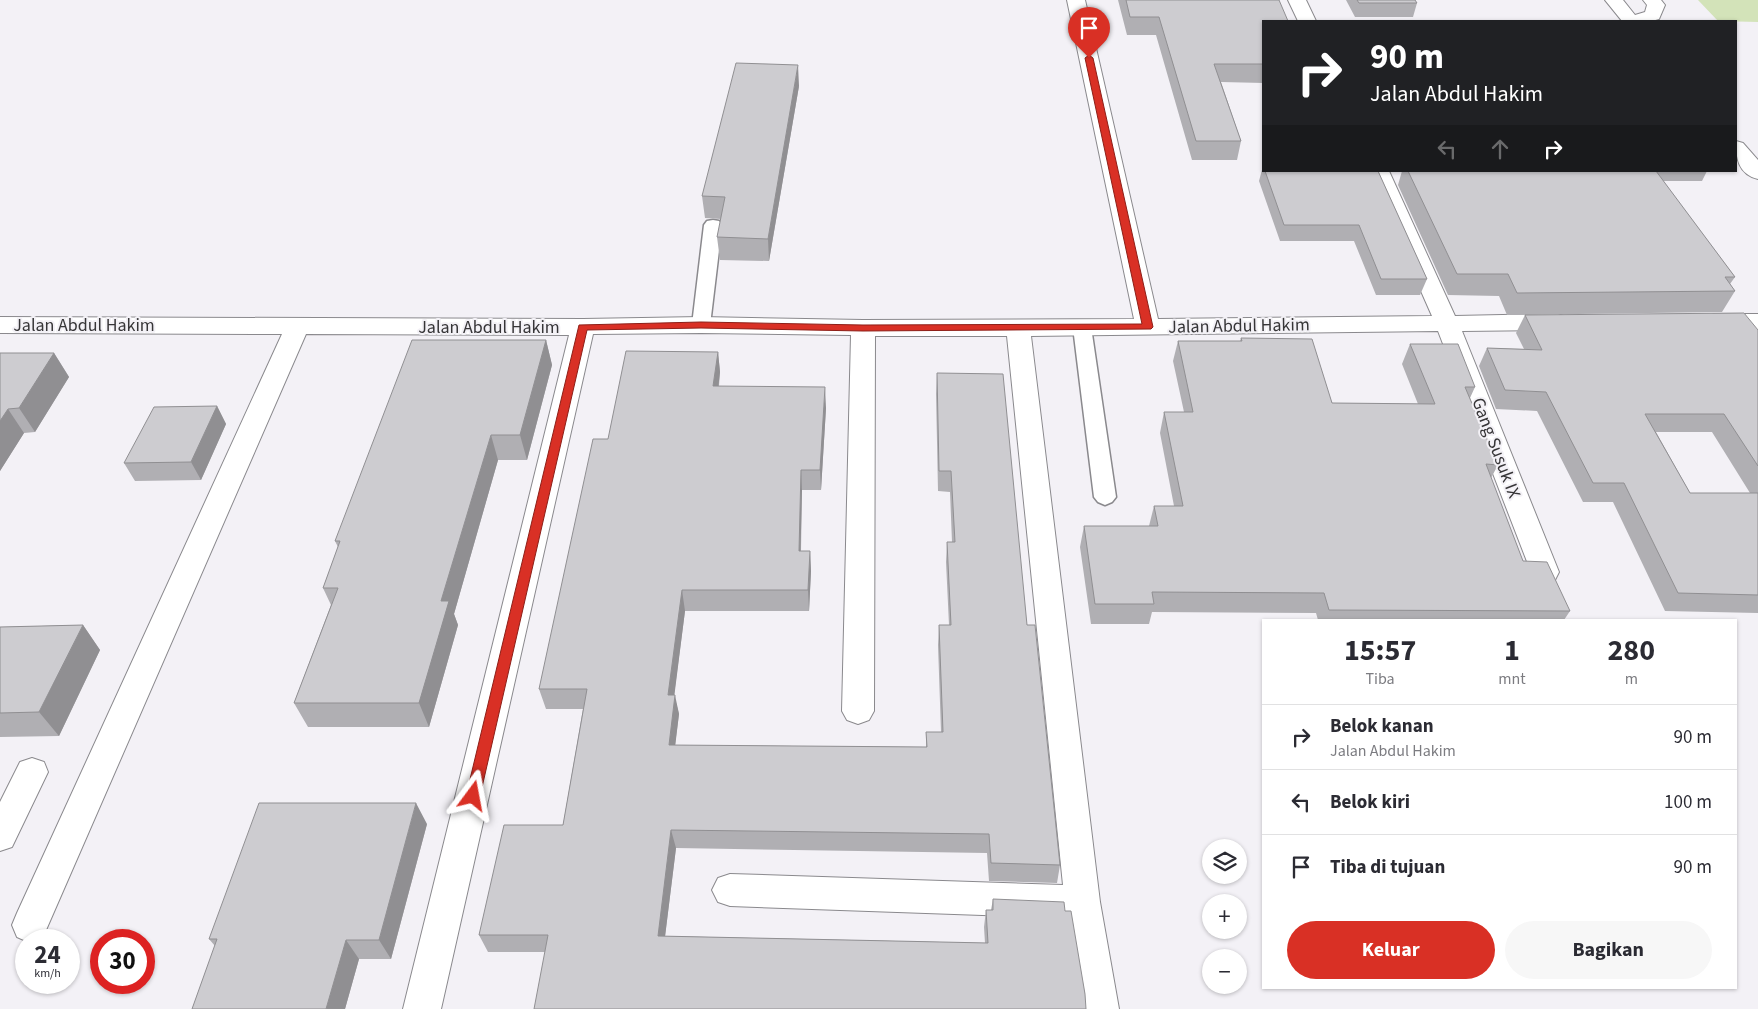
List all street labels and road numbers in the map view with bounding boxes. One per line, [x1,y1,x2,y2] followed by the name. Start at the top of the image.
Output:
[1168,312,1310,340] street label: Jalan Abdul Hakim
[13,313,155,338] street label: Jalan Abdul Hakim
[418,315,560,340] street label: Jalan Abdul Hakim
[1465,394,1527,502] street label: Gang Susuk IX

